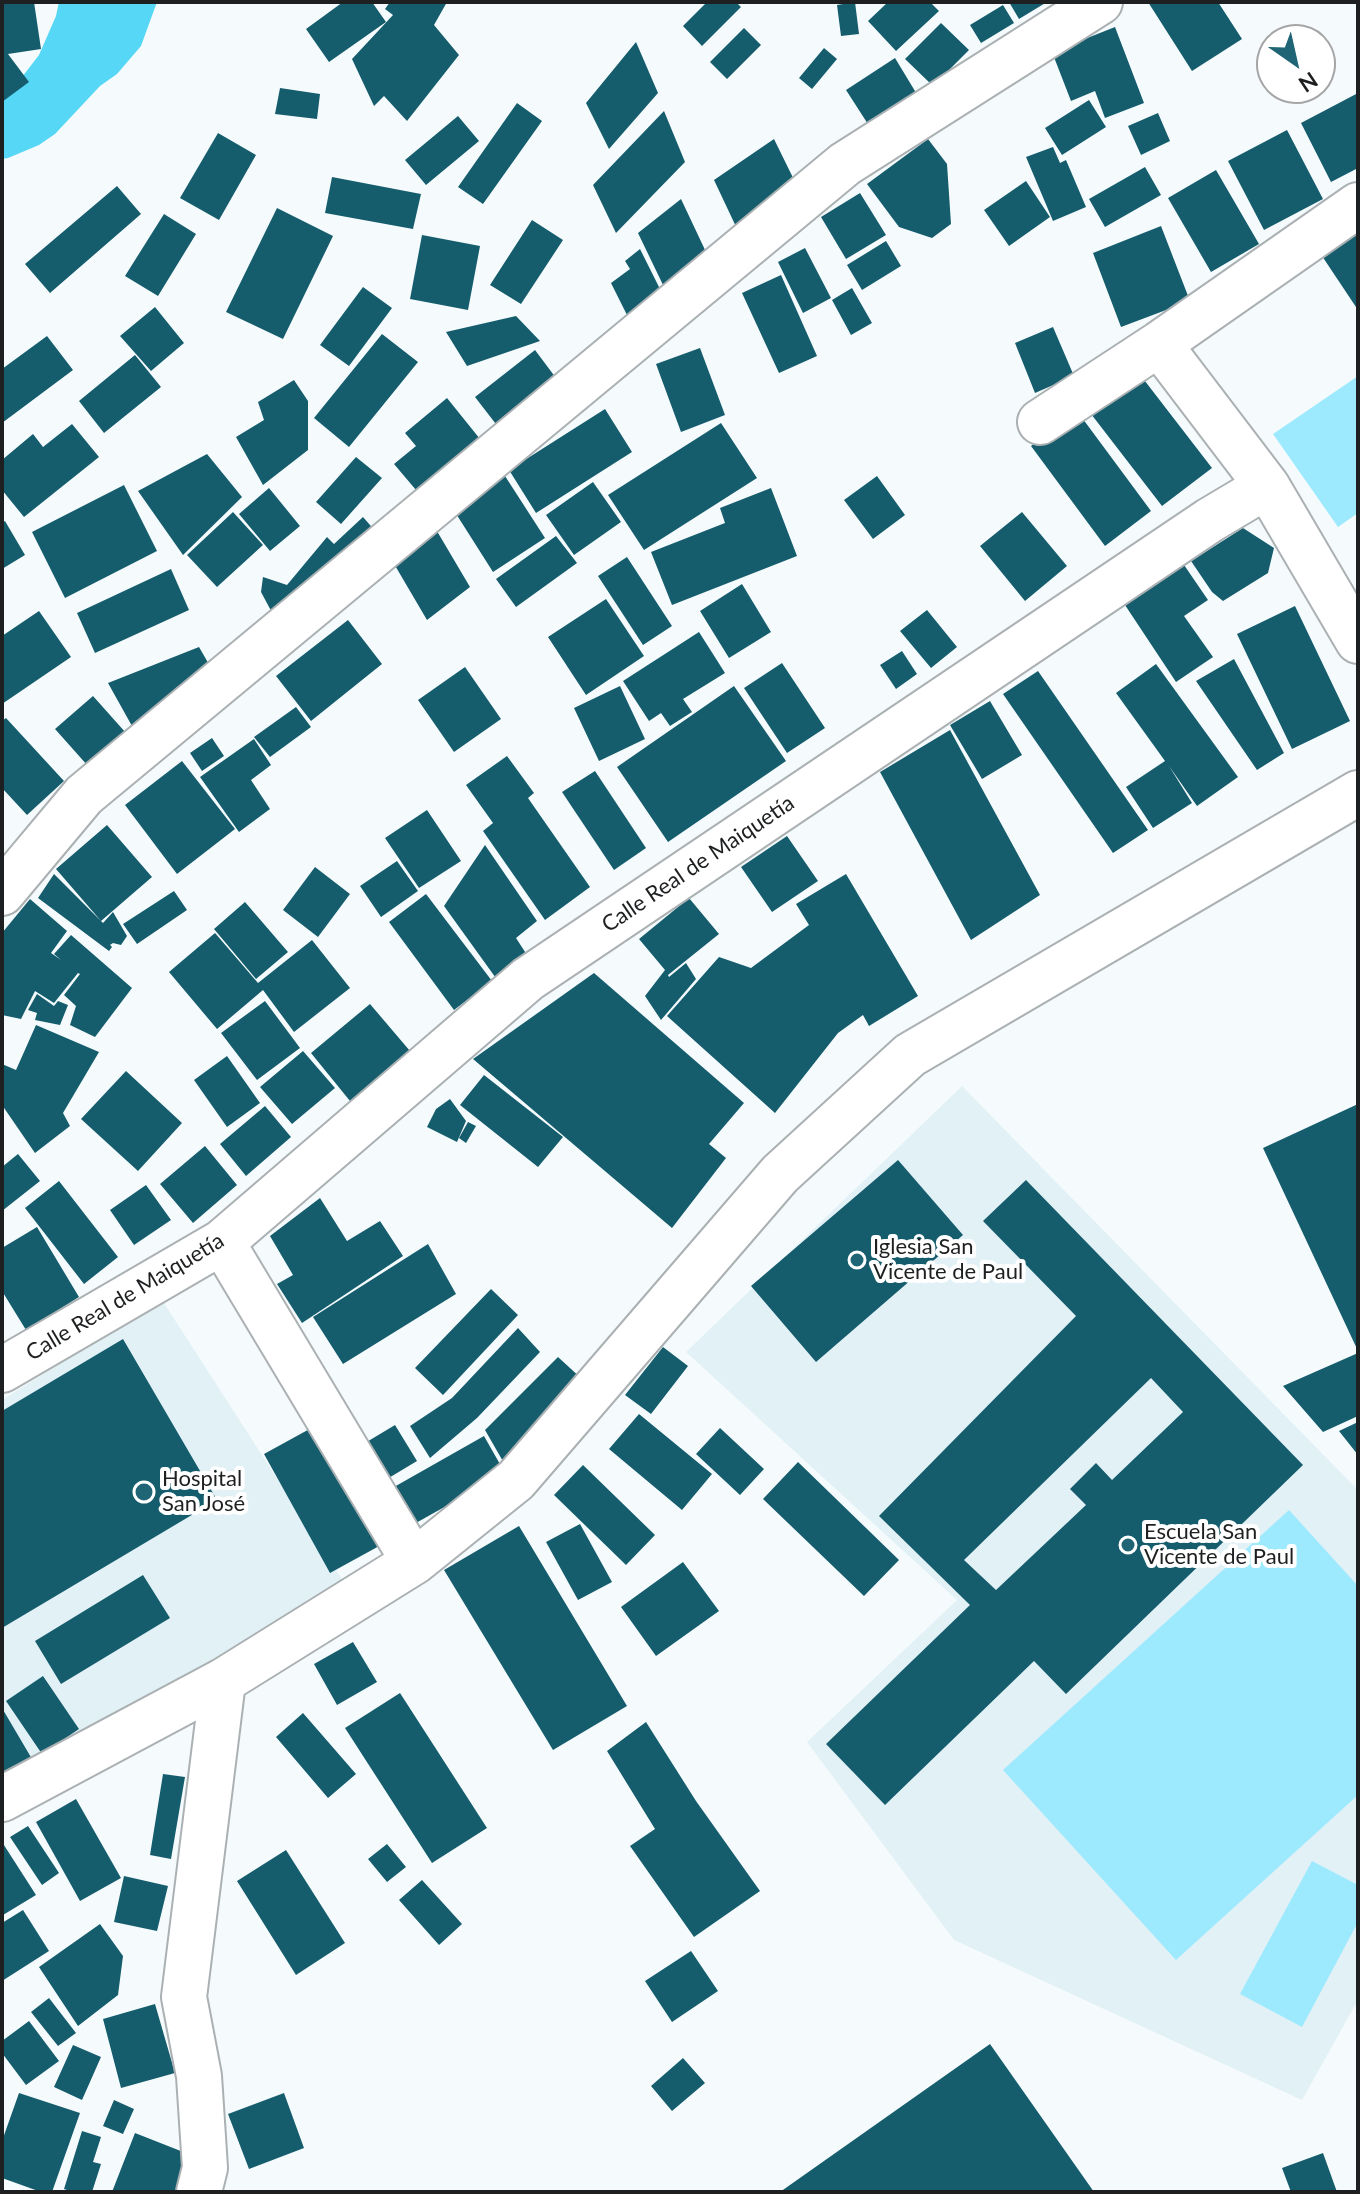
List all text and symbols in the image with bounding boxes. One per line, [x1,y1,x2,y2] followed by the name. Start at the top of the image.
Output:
[1256,24,1336,104] north arrow
[1294,67,1323,99] text: N
[597,790,799,938] street label: Calle Real de Maiquetía
[21,1227,229,1367] street label: Calle Real de Maiquetía
[873,1234,1023,1286] place label: Iglesia San Vicente de Paul
[848,1251,866,1269] marker: Iglesia San Vicente de Paul
[162,1466,245,1518] place label: Hospital San José
[133,1481,155,1503] marker: Hospital San José
[1144,1519,1294,1570] place label: Escuela San Vicente de Paul
[1119,1536,1137,1554] marker: Escuela San Vicente de Paul

